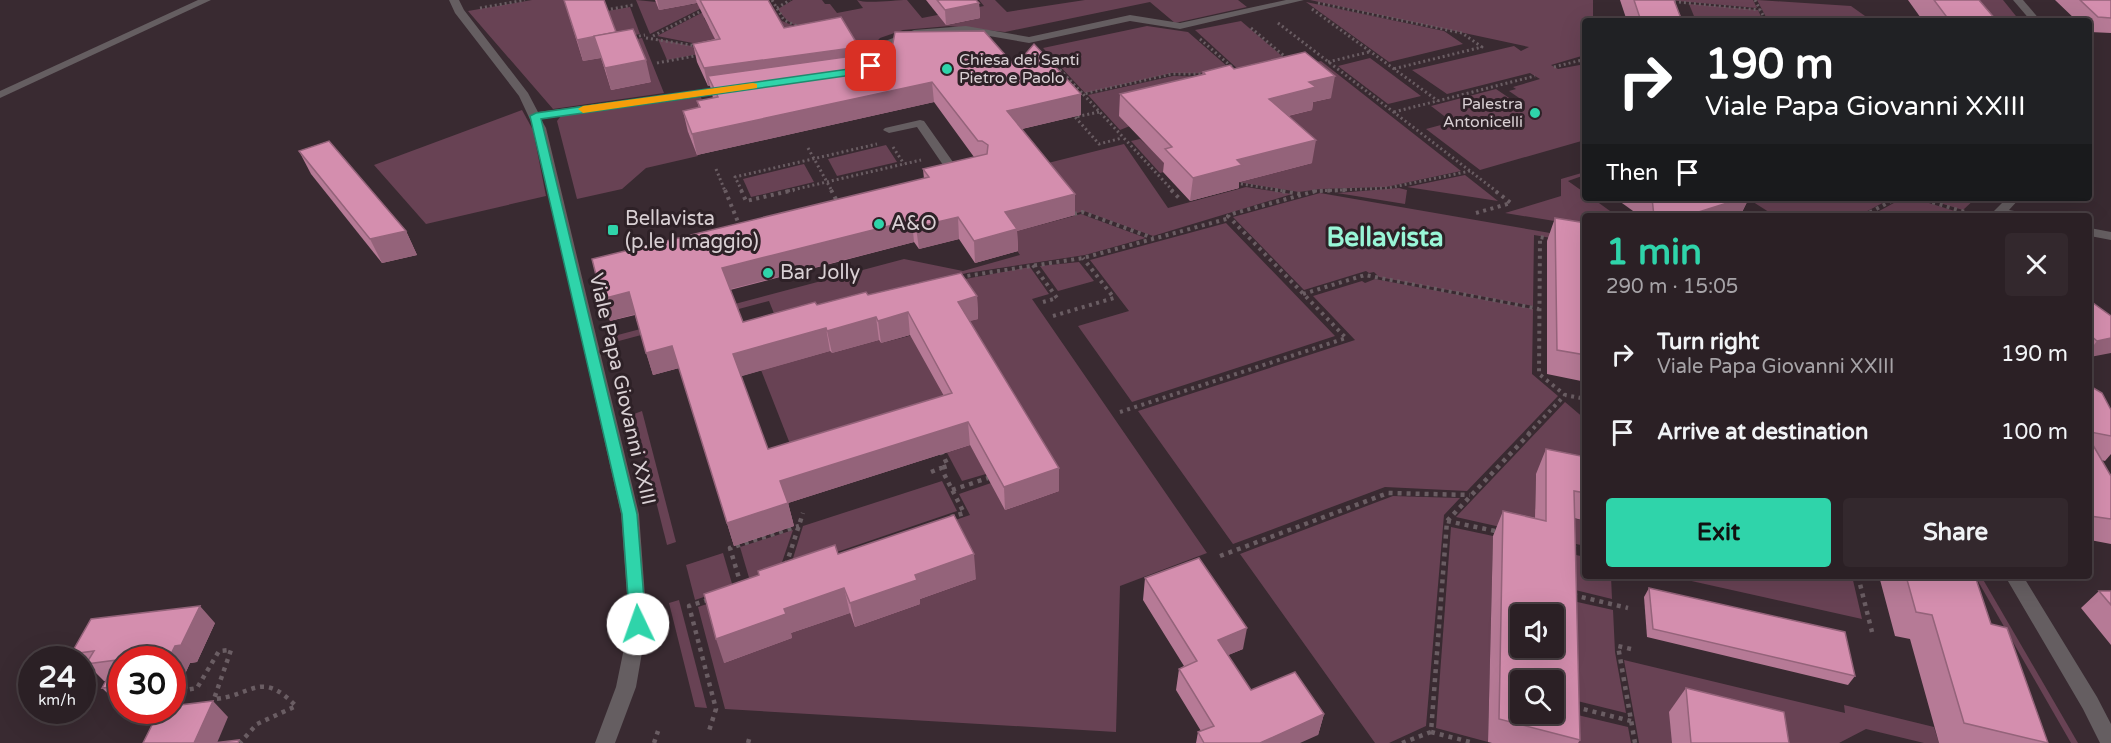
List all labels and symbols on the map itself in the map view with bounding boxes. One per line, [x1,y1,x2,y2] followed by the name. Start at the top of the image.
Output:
[845,40,896,91] pin
[959,50,1080,88] place label: Chiesa dei Santi Pietro e Paolo
[940,62,954,76] marker: Chiesa dei Santi Pietro e Paolo
[1443,94,1523,132] place label: Palestra Antonicelli
[1528,106,1542,120] marker: Palestra Antonicelli
[625,207,759,254] place label: Bellavista (p.le I maggio)
[891,212,937,236] place label: A&O
[872,217,886,231] marker: A&O
[1326,222,1444,253] district label: Bellavista
[606,223,620,237] marker: Bellavista (p.le I maggio)
[780,261,860,285] place label: Bar Jolly
[761,266,775,280] marker: Bar Jolly
[584,271,660,507] street label: Viale Papa Giovanni XXIII
[606,592,670,656] position arrow
[108,646,186,724] speed limit sign: 30

